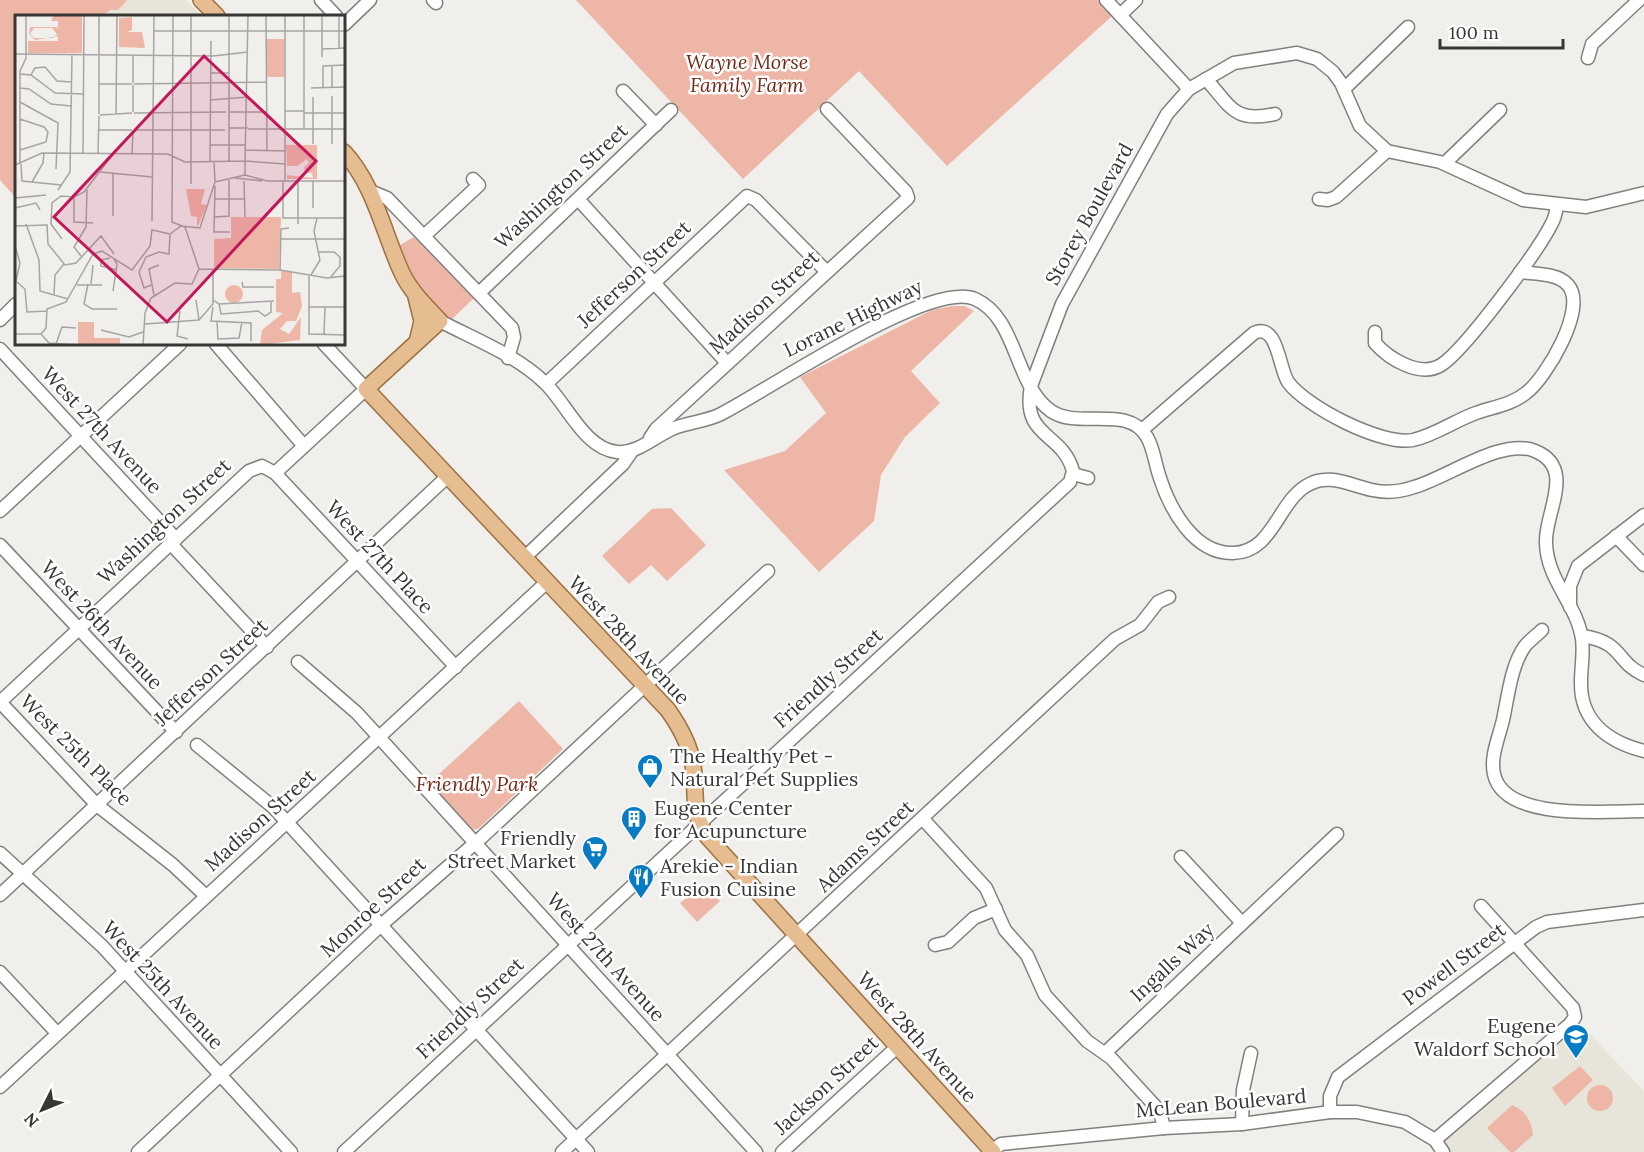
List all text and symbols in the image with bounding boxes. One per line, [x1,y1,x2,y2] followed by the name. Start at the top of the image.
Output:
[1440,12,1563,50] scale bar
[15,15,345,345] inset map
[1449,21,1499,44] text: 100 m
[686,49,808,97] park label: Wayne Morse Family Farm
[489,117,633,254] street label: Washington Street
[1039,138,1138,289] street label: Storey Boulevard
[571,214,696,333] street label: Jefferson Street
[703,244,824,359] street label: Madison Street
[779,273,927,362] street label: Lorane Highway
[37,361,168,499] street label: West 27th Avenue
[92,452,236,589] street label: Washington Street
[321,495,440,619] street label: West 27th Place
[36,555,169,695] street label: West 26th Avenue
[563,570,696,709] street label: West 28th Avenue
[148,612,273,731] street label: Jefferson Street
[768,622,887,733] street label: Friendly Street
[15,688,138,811] street label: West 25th Place
[670,743,858,791] place label: The Healthy Pet - Natural Pet Supplies
[635,752,665,790] shop icon: The Healthy Pet - Natural Pet Supplies
[199,763,321,876] street label: Madison Street
[416,771,538,796] park label: Friendly Park
[810,794,919,898] street label: Adams Street
[654,795,807,843] place label: Eugene Center for Acupuncture
[619,804,649,842] building icon: Eugene Center for Acupuncture
[448,825,576,873] place label: Friendly Street Market
[580,834,610,872] supermarket icon: Friendly Street Market
[315,851,431,962] street label: Monroe Street
[659,853,798,901] place label: Arekie - Indian Fusion Cuisine
[626,862,656,900] restaurant icon: Arekie - Indian Fusion Cuisine
[542,887,671,1026] street label: West 27th Avenue
[97,915,229,1054] street label: West 25th Avenue
[1125,916,1219,1007] street label: Ingalls Way
[1397,916,1510,1011] street label: Powell Street
[411,951,529,1064] street label: Friendly Street
[852,966,983,1107] street label: West 28th Avenue
[1414,1013,1556,1061] place label: Eugene Waldorf School
[1561,1022,1591,1060] school or university icon: Eugene Waldorf School
[767,1030,883,1140] street label: Jackson Street
[12,1080,72,1140] north arrow
[1134,1083,1308,1122] street label: McLean Boulevard
[19,1109,43,1132] text: N

